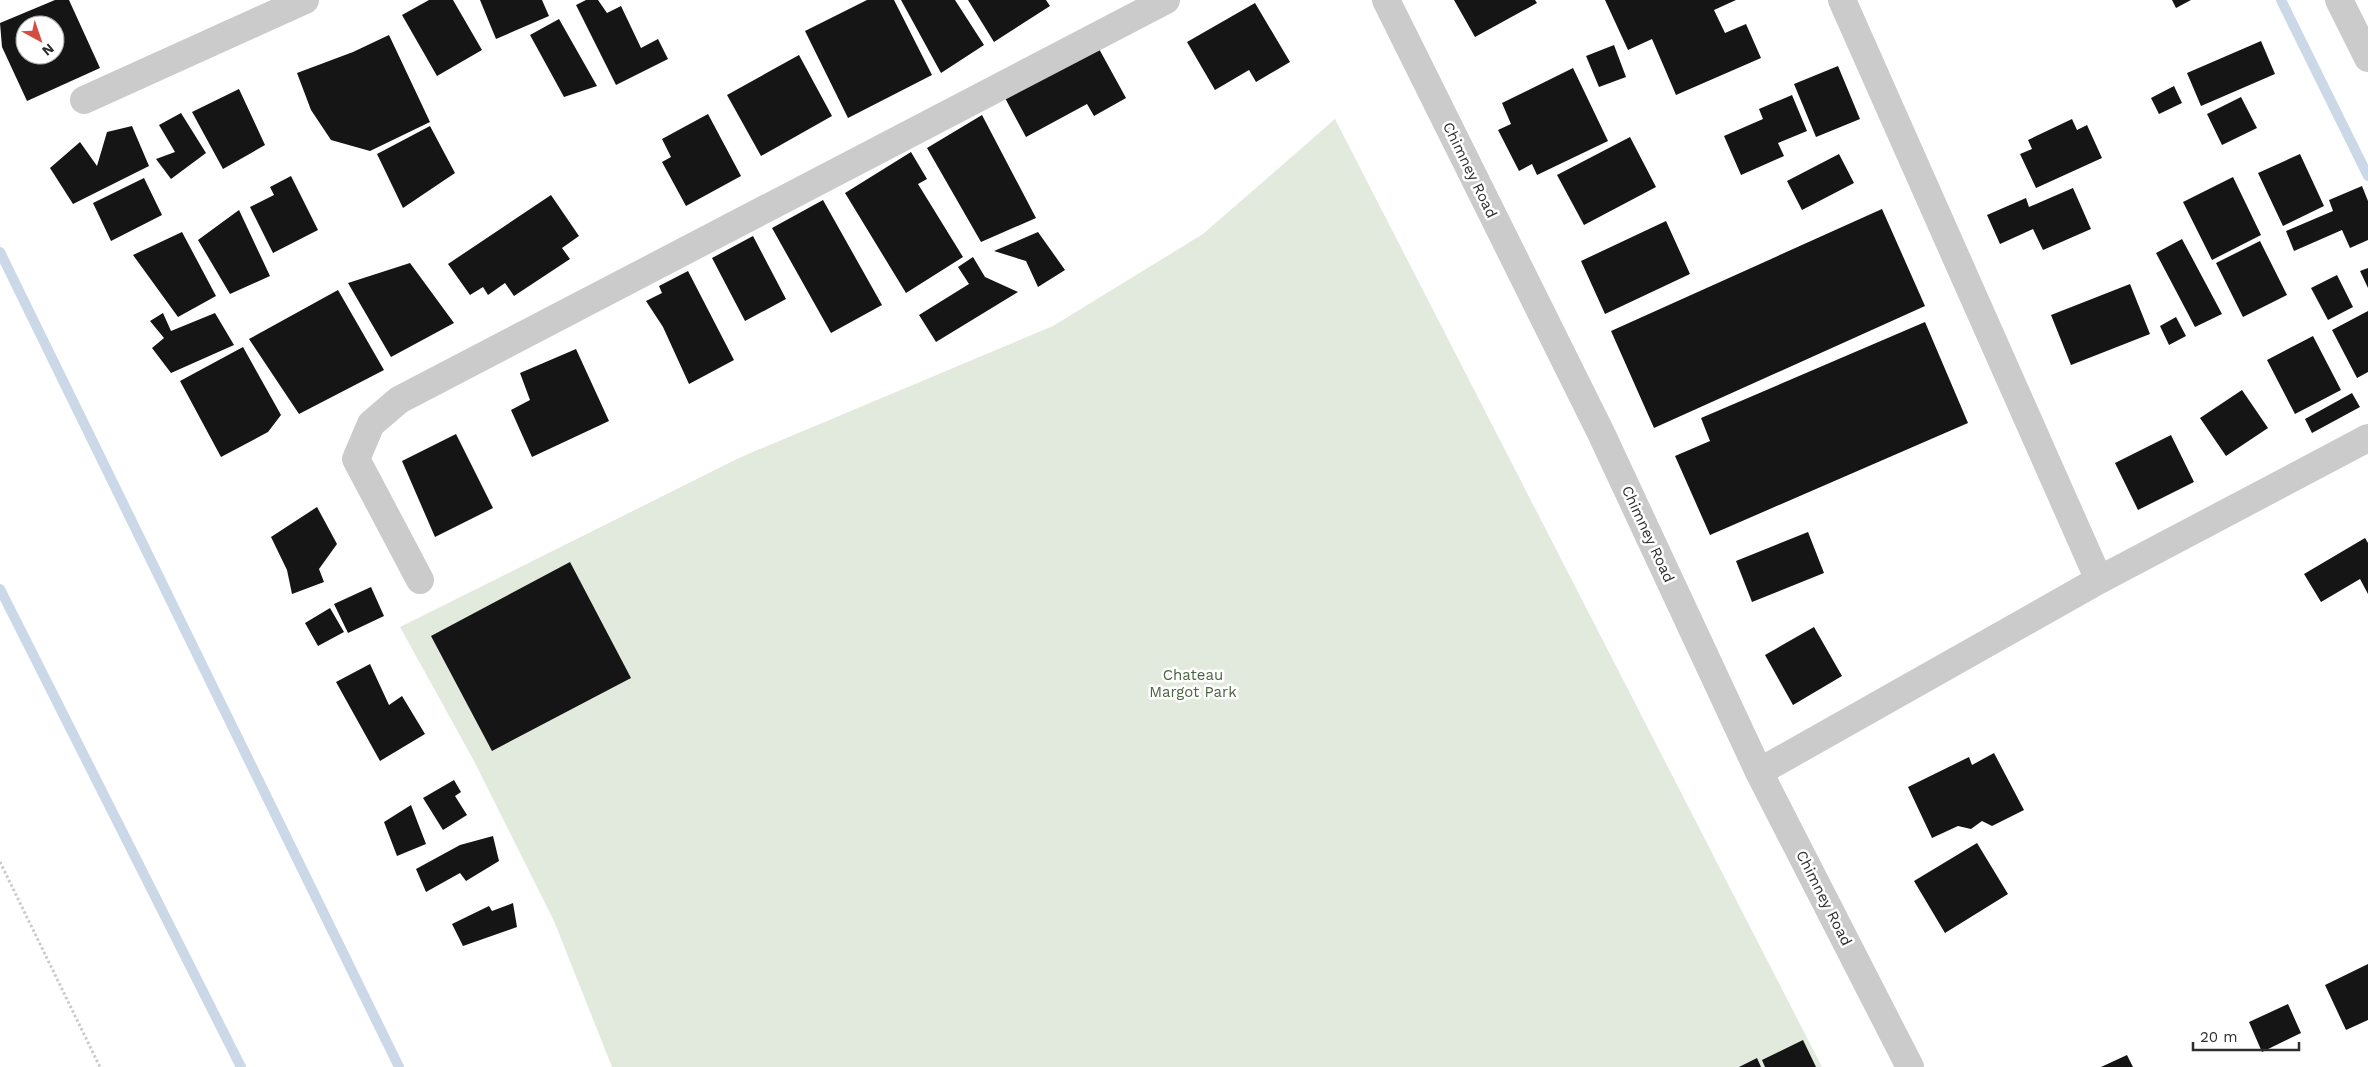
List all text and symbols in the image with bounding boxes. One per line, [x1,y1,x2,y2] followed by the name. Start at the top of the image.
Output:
[15,15,65,65] north arrow
[39,40,57,59] text: N
[1439,119,1501,221] street label: Chimney Road
[1618,483,1678,585] street label: Chimney Road
[1149,666,1237,701] park label: Chateau Margot Park
[1792,847,1856,949] street label: Chimney Road
[2193,1020,2299,1052] scale bar
[2200,1028,2238,1046] text: 20 m

